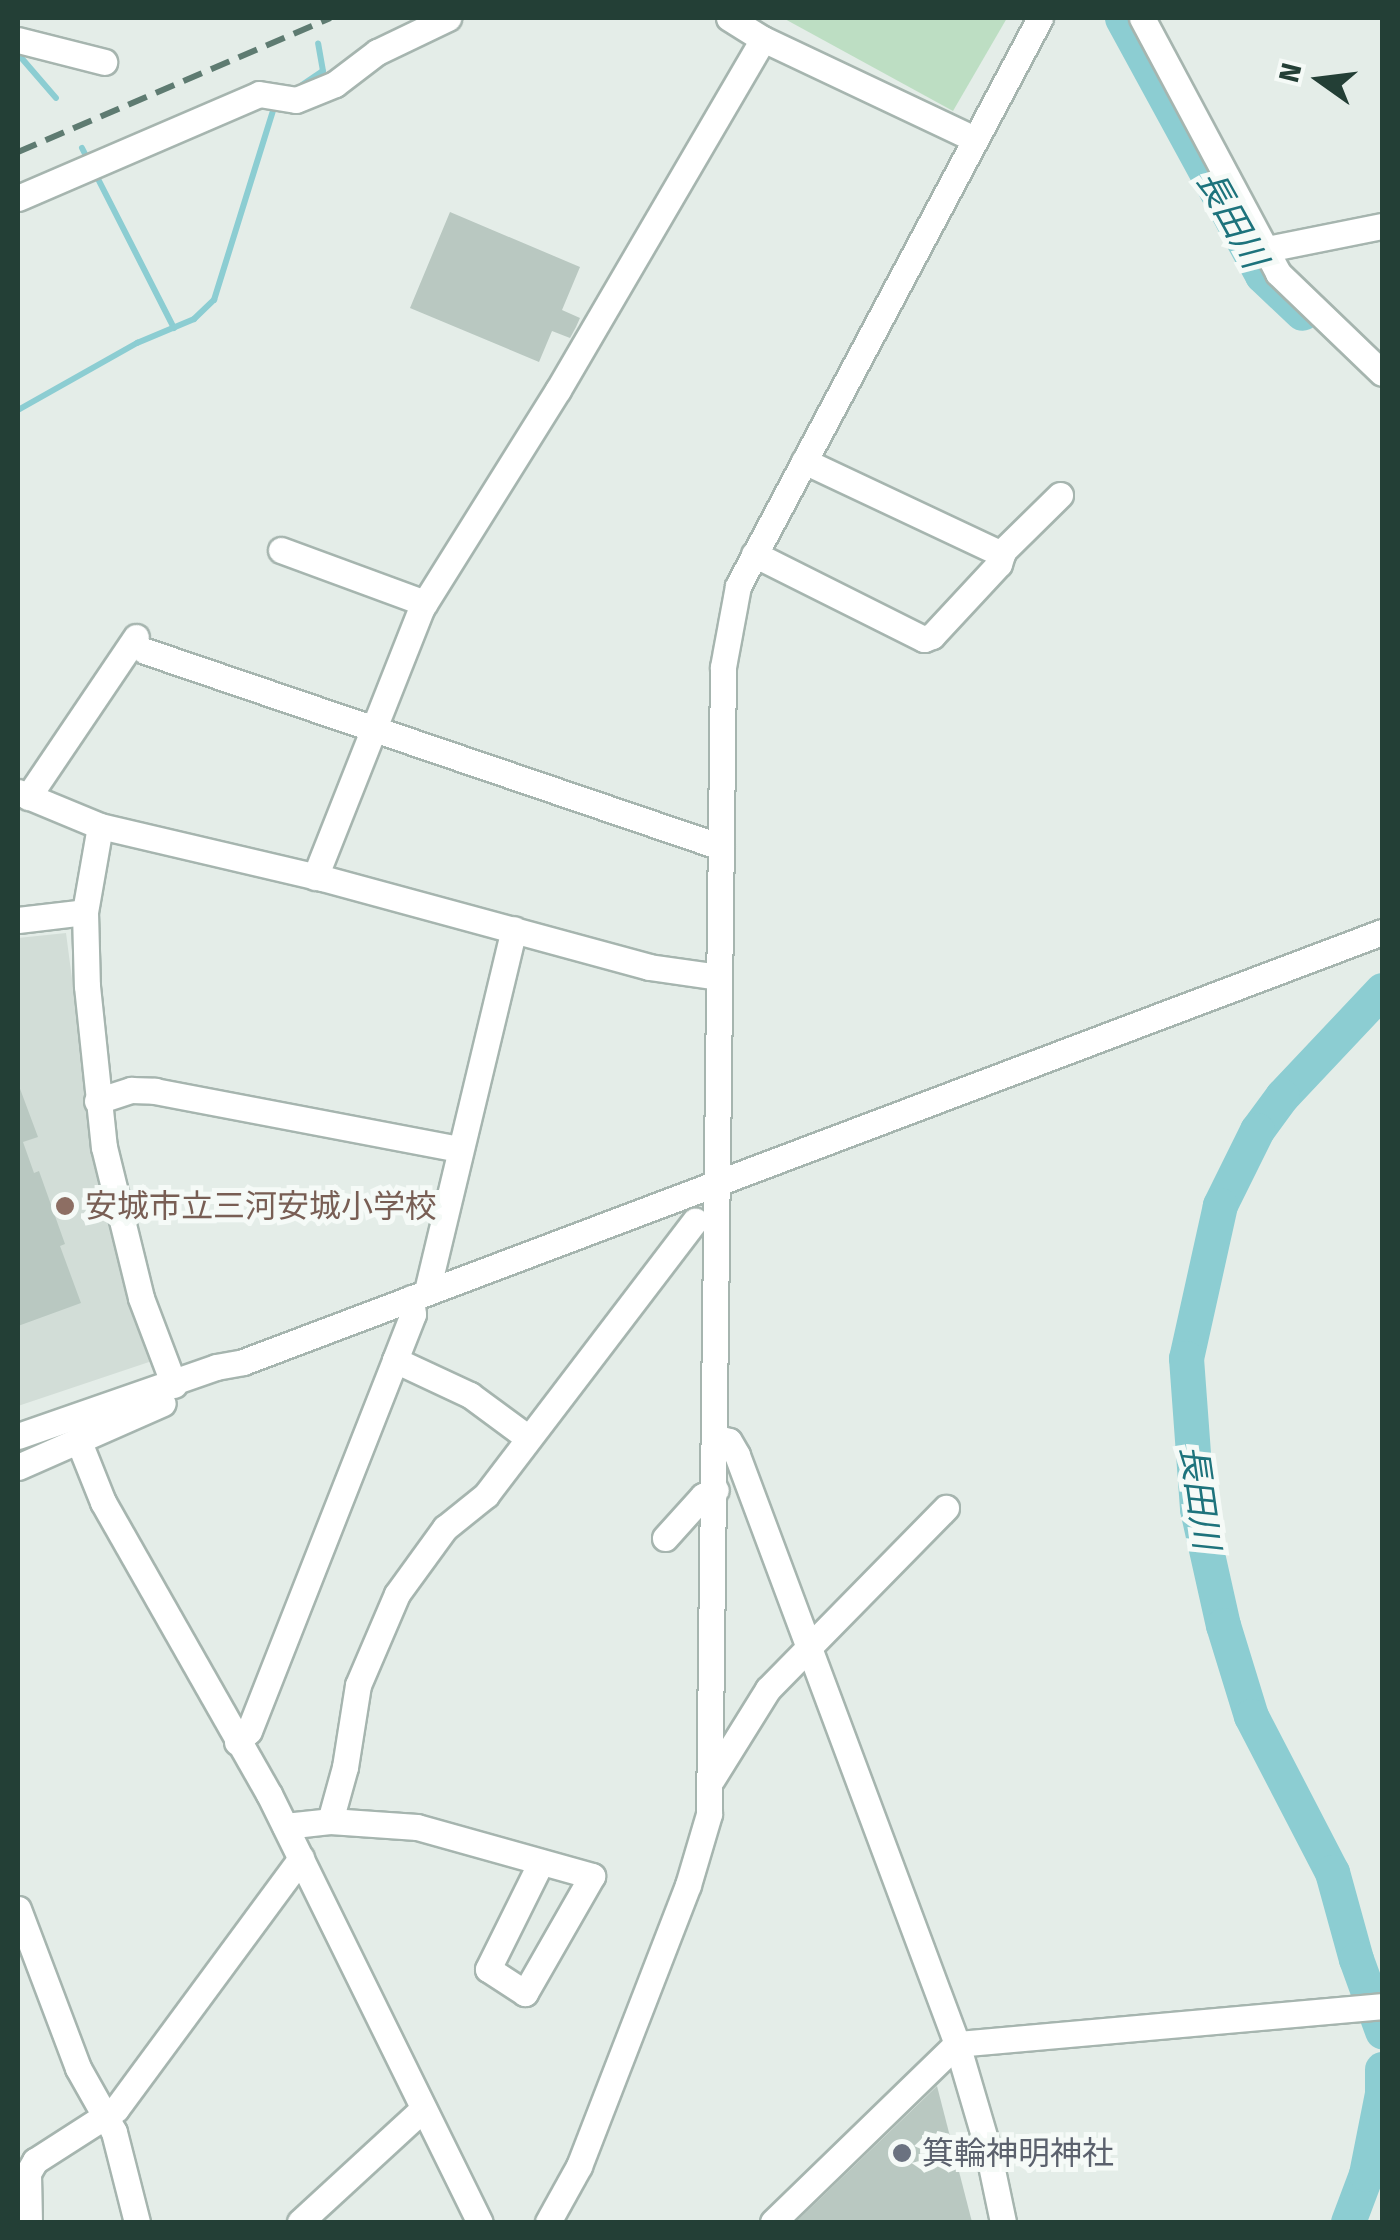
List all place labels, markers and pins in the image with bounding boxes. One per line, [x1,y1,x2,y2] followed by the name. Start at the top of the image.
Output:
[85,1187,437,1225] place label: 安城市立三河安城小学校
[54,1195,76,1217] marker: 安城市立三河安城小学校
[922,2134,1114,2172] place label: 箕輪神明神社
[891,2142,913,2164] marker: 箕輪神明神社

